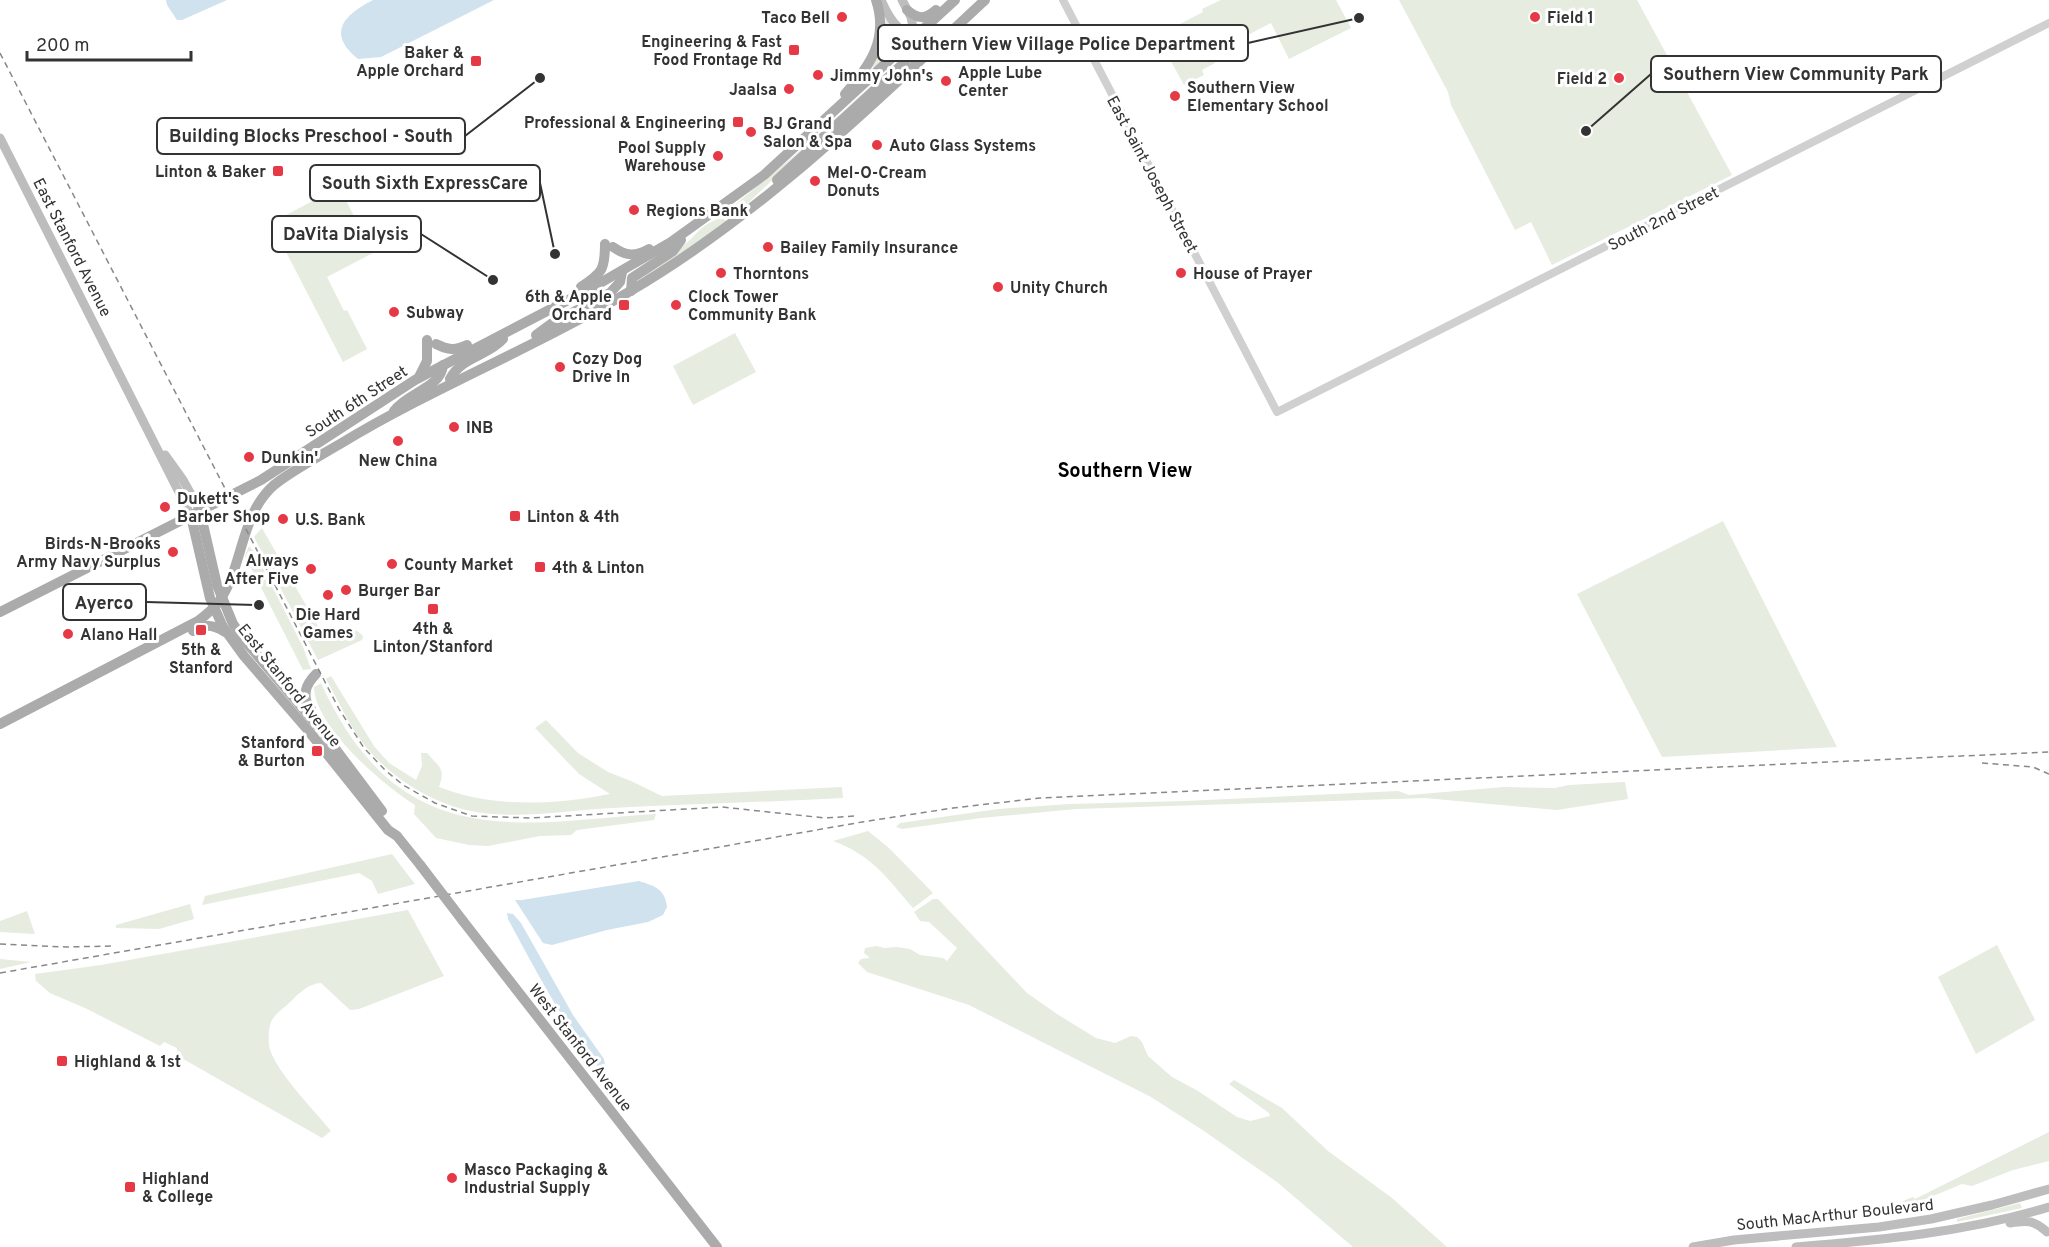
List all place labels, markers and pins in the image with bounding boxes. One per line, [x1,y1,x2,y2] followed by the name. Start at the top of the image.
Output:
[761,9,830,29] place label: Taco Bell
[1547,9,1594,29] place label: Field 1
[835,10,849,24] marker: Taco Bell
[1528,10,1542,24] marker: Field 1
[878,25,1248,61] callout: Southern View Village Police Department
[641,33,782,71] place label: Engineering & Fast Food Frontage Rd
[787,43,801,57] marker: Engineering & Fast Food Frontage Rd
[356,44,464,82] place label: Baker & Apple Orchard
[469,54,483,68] marker: Baker & Apple Orchard
[1651,56,1941,92] callout: Southern View Community Park
[958,64,1042,102] place label: Apple Lube Center
[830,67,933,87] place label: Jimmy John's
[811,68,825,82] marker: Jimmy John's
[1557,70,1607,90] place label: Field 2
[1612,71,1626,85] marker: Field 2
[939,74,953,88] marker: Apple Lube Center
[1187,79,1329,117] place label: Southern View Elementary School
[729,81,777,101] place label: Jaalsa
[782,82,796,96] marker: Jaalsa
[1168,89,1182,103] marker: Southern View Elementary School
[524,114,726,134] place label: Professional & Engineering
[731,115,745,129] marker: Professional & Engineering
[763,115,852,153] place label: BJ Grand Salon & Spa
[157,118,465,154] callout: Building Blocks Preschool - South
[744,125,758,139] marker: BJ Grand Salon & Spa
[889,137,1036,157] place label: Auto Glass Systems
[870,138,884,152] marker: Auto Glass Systems
[618,139,706,177] place label: Pool Supply Warehouse
[711,149,725,163] marker: Pool Supply Warehouse
[155,163,266,183] place label: Linton & Baker
[271,164,285,178] marker: Linton & Baker
[827,164,927,202] place label: Mel-O-Cream Donuts
[310,165,540,201] callout: South Sixth ExpressCare
[808,174,822,188] marker: Mel-O-Cream Donuts
[646,202,748,222] place label: Regions Bank
[627,203,641,217] marker: Regions Bank
[272,216,421,252] callout: DaVita Dialysis
[780,239,958,259] place label: Bailey Family Insurance
[761,240,775,254] marker: Bailey Family Insurance
[733,265,809,285] place label: Thorntons
[1193,265,1313,285] place label: House of Prayer
[714,266,728,280] marker: Thorntons
[1174,266,1188,280] marker: House of Prayer
[1010,279,1108,299] place label: Unity Church
[991,280,1005,294] marker: Unity Church
[525,288,612,326] place label: 6th & Apple Orchard
[688,288,816,326] place label: Clock Tower Community Bank
[617,298,631,312] marker: 6th & Apple Orchard
[669,298,683,312] marker: Clock Tower Community Bank
[406,304,464,324] place label: Subway
[387,305,401,319] marker: Subway
[572,350,642,388] place label: Cozy Dog Drive In
[553,360,567,374] marker: Cozy Dog Drive In
[466,419,493,439] place label: INB
[447,420,461,434] marker: INB
[391,434,405,448] marker: New China
[261,449,318,469] place label: Dunkin'
[242,450,256,464] marker: Dunkin'
[359,452,437,472] place label: New China
[177,490,270,528] place label: Dukett's Barber Shop
[158,500,172,514] marker: Dukett's Barber Shop
[527,508,619,528] place label: Linton & 4th
[508,509,522,523] marker: Linton & 4th
[295,511,366,531] place label: U.S. Bank
[276,512,290,526] marker: U.S. Bank
[16,535,161,573] place label: Birds-N-Brooks Army Navy Surplus
[166,545,180,559] marker: Birds-N-Brooks Army Navy Surplus
[224,552,299,590] place label: Always After Five
[404,556,513,576] place label: County Market
[385,557,399,571] marker: County Market
[552,559,644,579] place label: 4th & Linton
[533,560,547,574] marker: 4th & Linton
[304,562,318,576] marker: Always After Five
[358,582,441,602] place label: Burger Bar
[339,583,353,597] marker: Burger Bar
[63,584,146,620] callout: Ayerco
[321,588,335,602] marker: Die Hard Games
[426,602,440,616] marker: 4th & Linton/Stanford
[296,606,360,644] place label: Die Hard Games
[373,620,493,658] place label: 4th & Linton/Stanford
[194,623,208,637] marker: 5th & Stanford
[80,626,158,646] place label: Alano Hall
[61,627,75,641] marker: Alano Hall
[169,641,233,679] place label: 5th & Stanford
[238,734,305,772] place label: Stanford & Burton
[310,744,324,758] marker: Stanford & Burton
[74,1053,181,1073] place label: Highland & 1st
[55,1054,69,1068] marker: Highland & 1st
[464,1161,608,1199] place label: Masco Packaging & Industrial Supply
[142,1170,213,1208] place label: Highland & College
[445,1171,459,1185] marker: Masco Packaging & Industrial Supply
[123,1180,137,1194] marker: Highland & College

